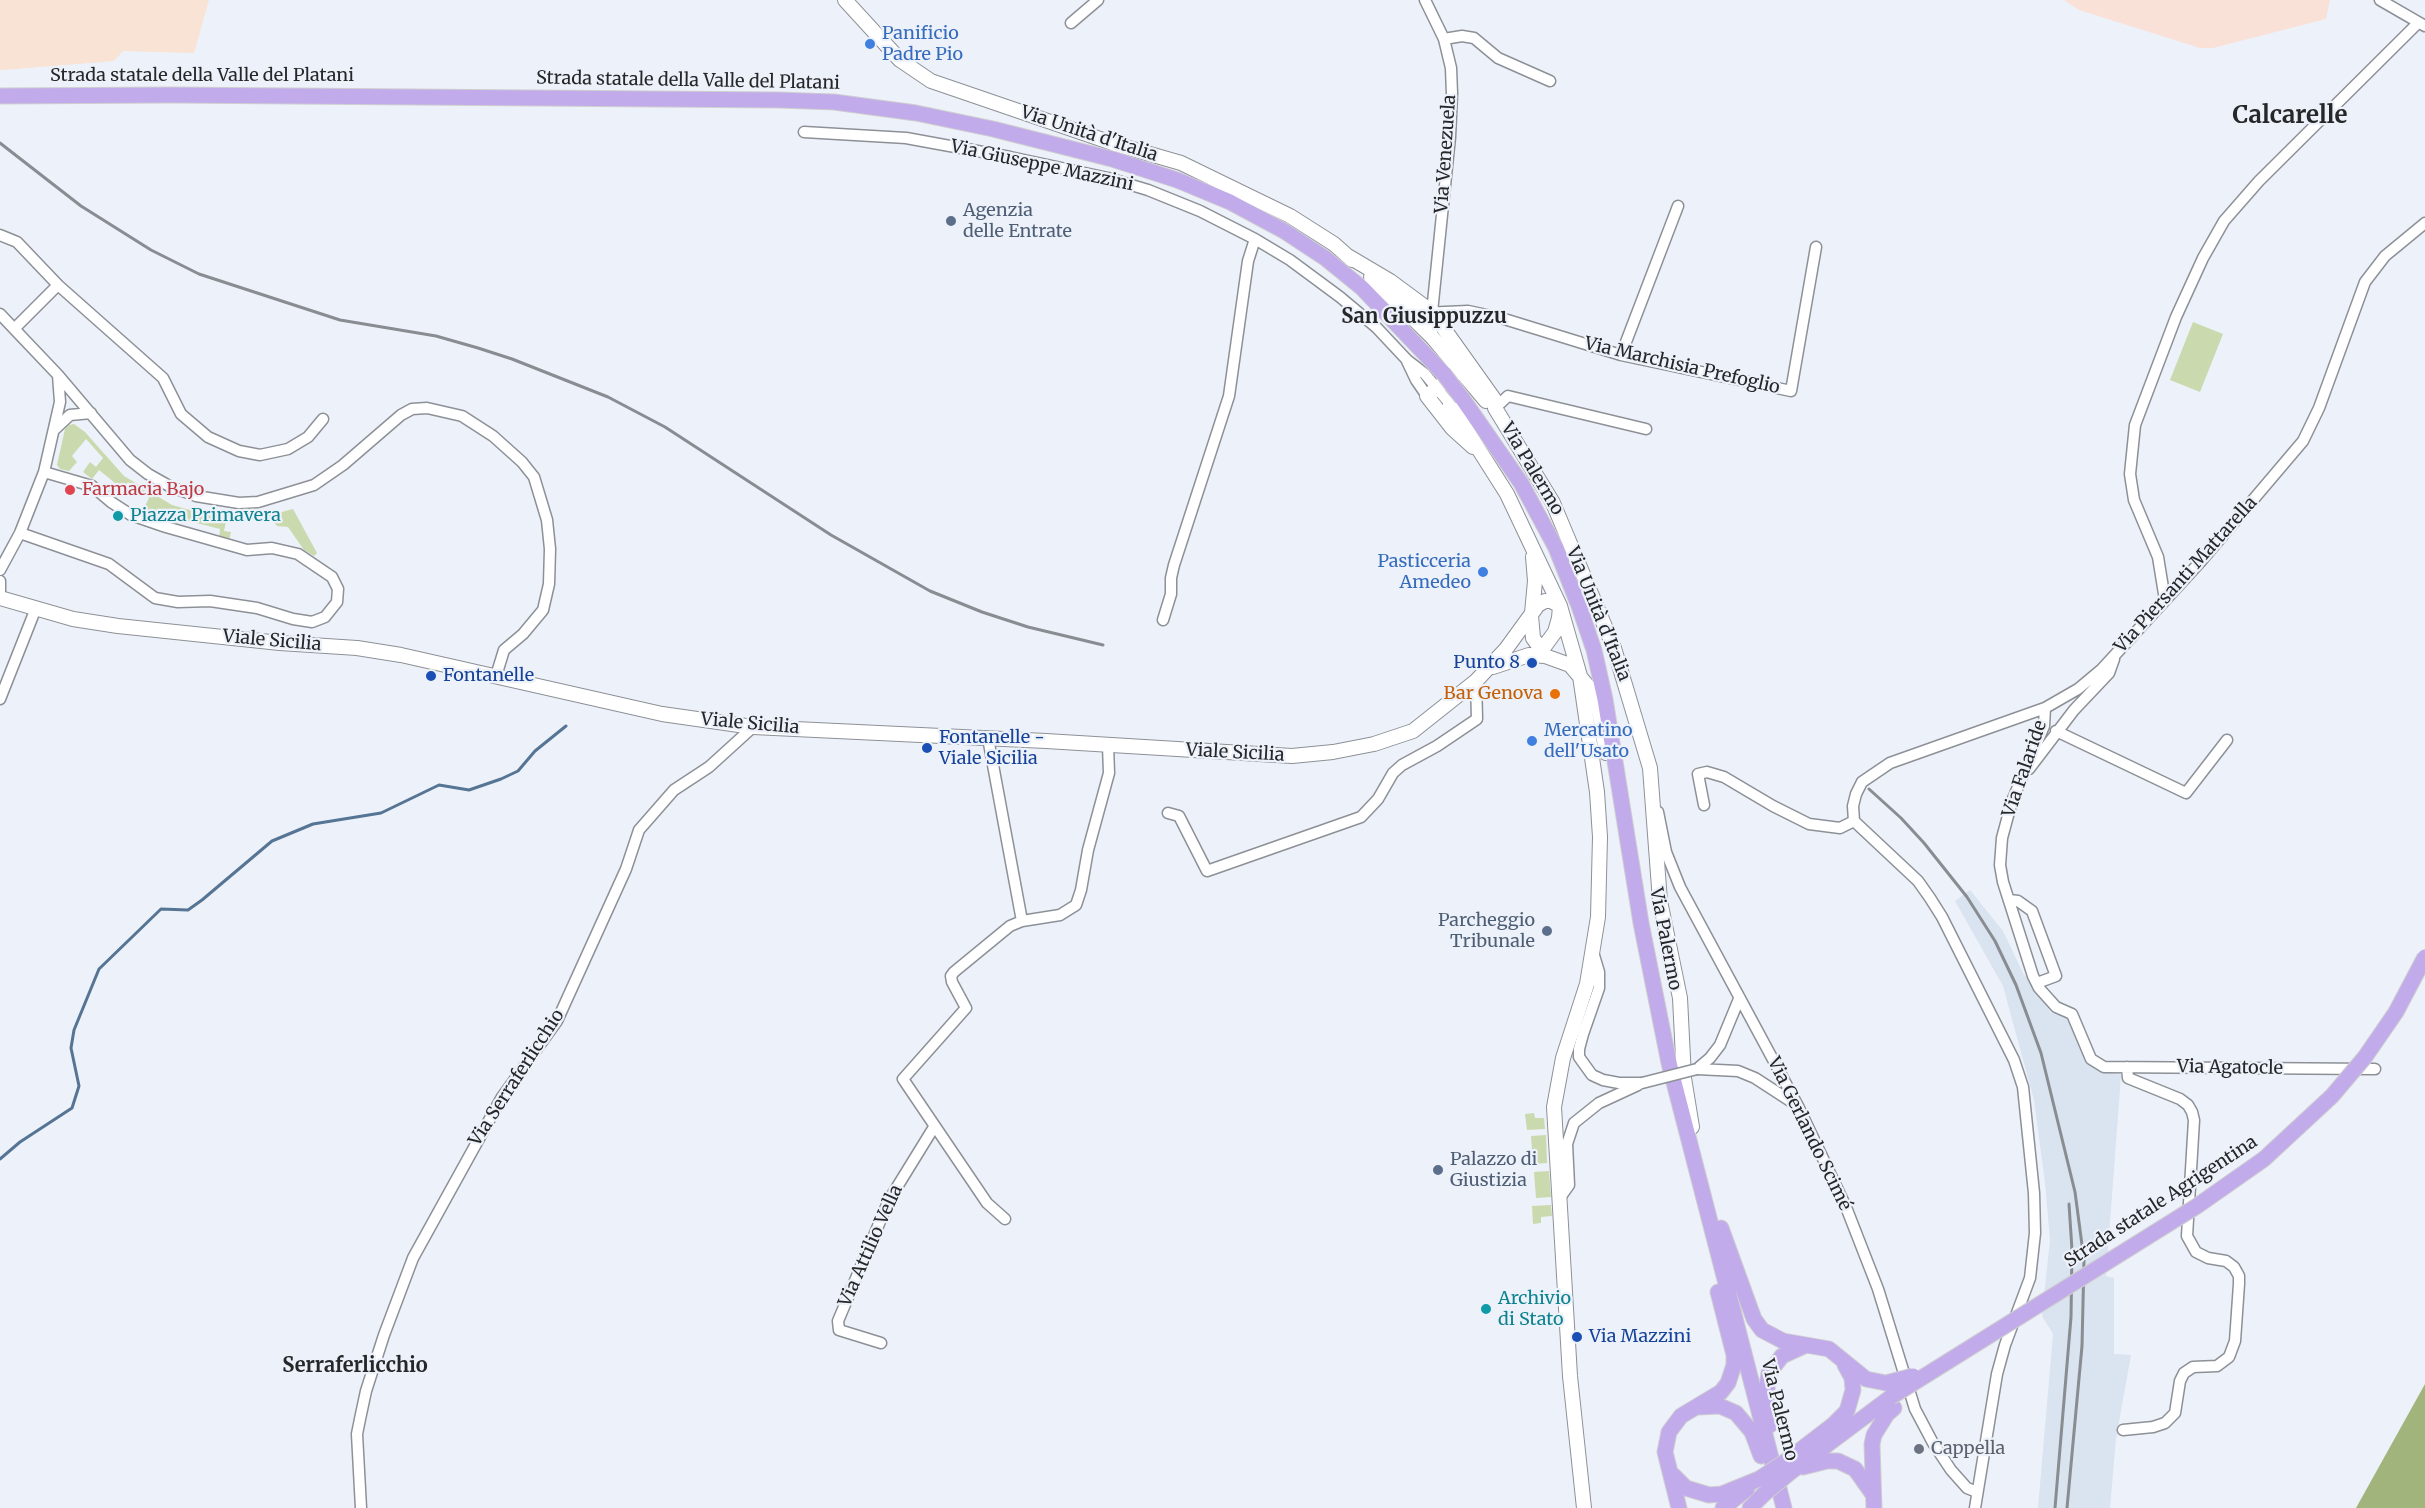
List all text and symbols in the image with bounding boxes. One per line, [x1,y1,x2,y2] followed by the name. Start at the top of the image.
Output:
[882,23,963,66] place label: Panificio Padre Pio
[863,37,877,51] marker: Panificio Padre Pio
[50,65,354,87] street label: Strada statale della Valle del Platani
[536,68,840,94] street label: Strada statale della Valle del Platani
[1431,94,1461,214] street label: Via Venezuela
[1018,102,1160,166] street label: Via Unità d'Italia
[2233,102,2347,130] district label: Calcarelle
[948,136,1136,196] street label: Via Giuseppe Mazzini
[963,200,1072,242] place label: Agenzia delle Entrate
[944,214,958,228] marker: Agenzia delle Entrate
[1341,305,1507,329] district label: San Giusippuzzu
[1582,333,1782,399] street label: Via Marchisia Prefoglio
[1496,419,1568,519] street label: Via Palermo
[82,479,204,501] place label: Farmacia Bajo
[63,483,77,497] marker: Farmacia Bajo
[2110,492,2262,658] street label: Via Piersanti Mattarella
[130,505,281,527] place label: Piazza Primavera
[111,509,125,523] marker: Piazza Primavera
[1561,544,1635,684] street label: Via Unità d'Italia
[1377,551,1471,594] place label: Pasticceria Amedeo
[1476,565,1490,579] marker: Pasticceria Amedeo
[222,626,322,656] street label: Viale Sicilia
[1453,652,1520,674] place label: Punto 8
[1525,656,1539,670] marker: Punto 8
[443,665,534,687] place label: Fontanelle
[424,669,438,683] marker: Fontanelle
[1443,683,1543,705] place label: Bar Genova
[1548,687,1562,701] marker: Bar Genova
[700,709,800,739] street label: Viale Sicilia
[1998,718,2052,820] street label: Via Falaride
[1544,720,1633,762] place label: Mercatino dell'Usato
[939,727,1045,770] place label: Fontanelle - Viale Sicilia
[1525,734,1539,748] marker: Mercatino dell'Usato
[1185,740,1285,766] street label: Viale Sicilia
[920,741,934,755] marker: Fontanelle - Viale Sicilia
[1644,886,1686,992] street label: Via Palermo
[1438,910,1535,952] place label: Parcheggio Tribunale
[1540,924,1554,938] marker: Parcheggio Tribunale
[465,1006,569,1150] street label: Via Serraferlicchio
[1762,1054,1856,1214] street label: Via Gerlando Scimé
[2177,1056,2283,1080] street label: Via Agatocle
[2061,1132,2261,1272] street label: Strada statale Agrigentina
[1450,1149,1537,1192] place label: Palazzo di Giustizia
[1431,1163,1445,1177] marker: Palazzo di Giustizia
[834,1182,908,1310] street label: Via Attilio Vella
[1498,1288,1571,1330] place label: Archivio di Stato
[1479,1302,1493,1316] marker: Archivio di Stato
[1589,1326,1691,1348] place label: Via Mazzini
[1570,1330,1584,1344] marker: Via Mazzini
[282,1354,428,1378] district label: Serraferlicchio
[1756,1357,1802,1463] street label: Via Palermo
[1931,1438,2005,1460] place label: Cappella
[1912,1442,1926,1456] marker: Cappella

